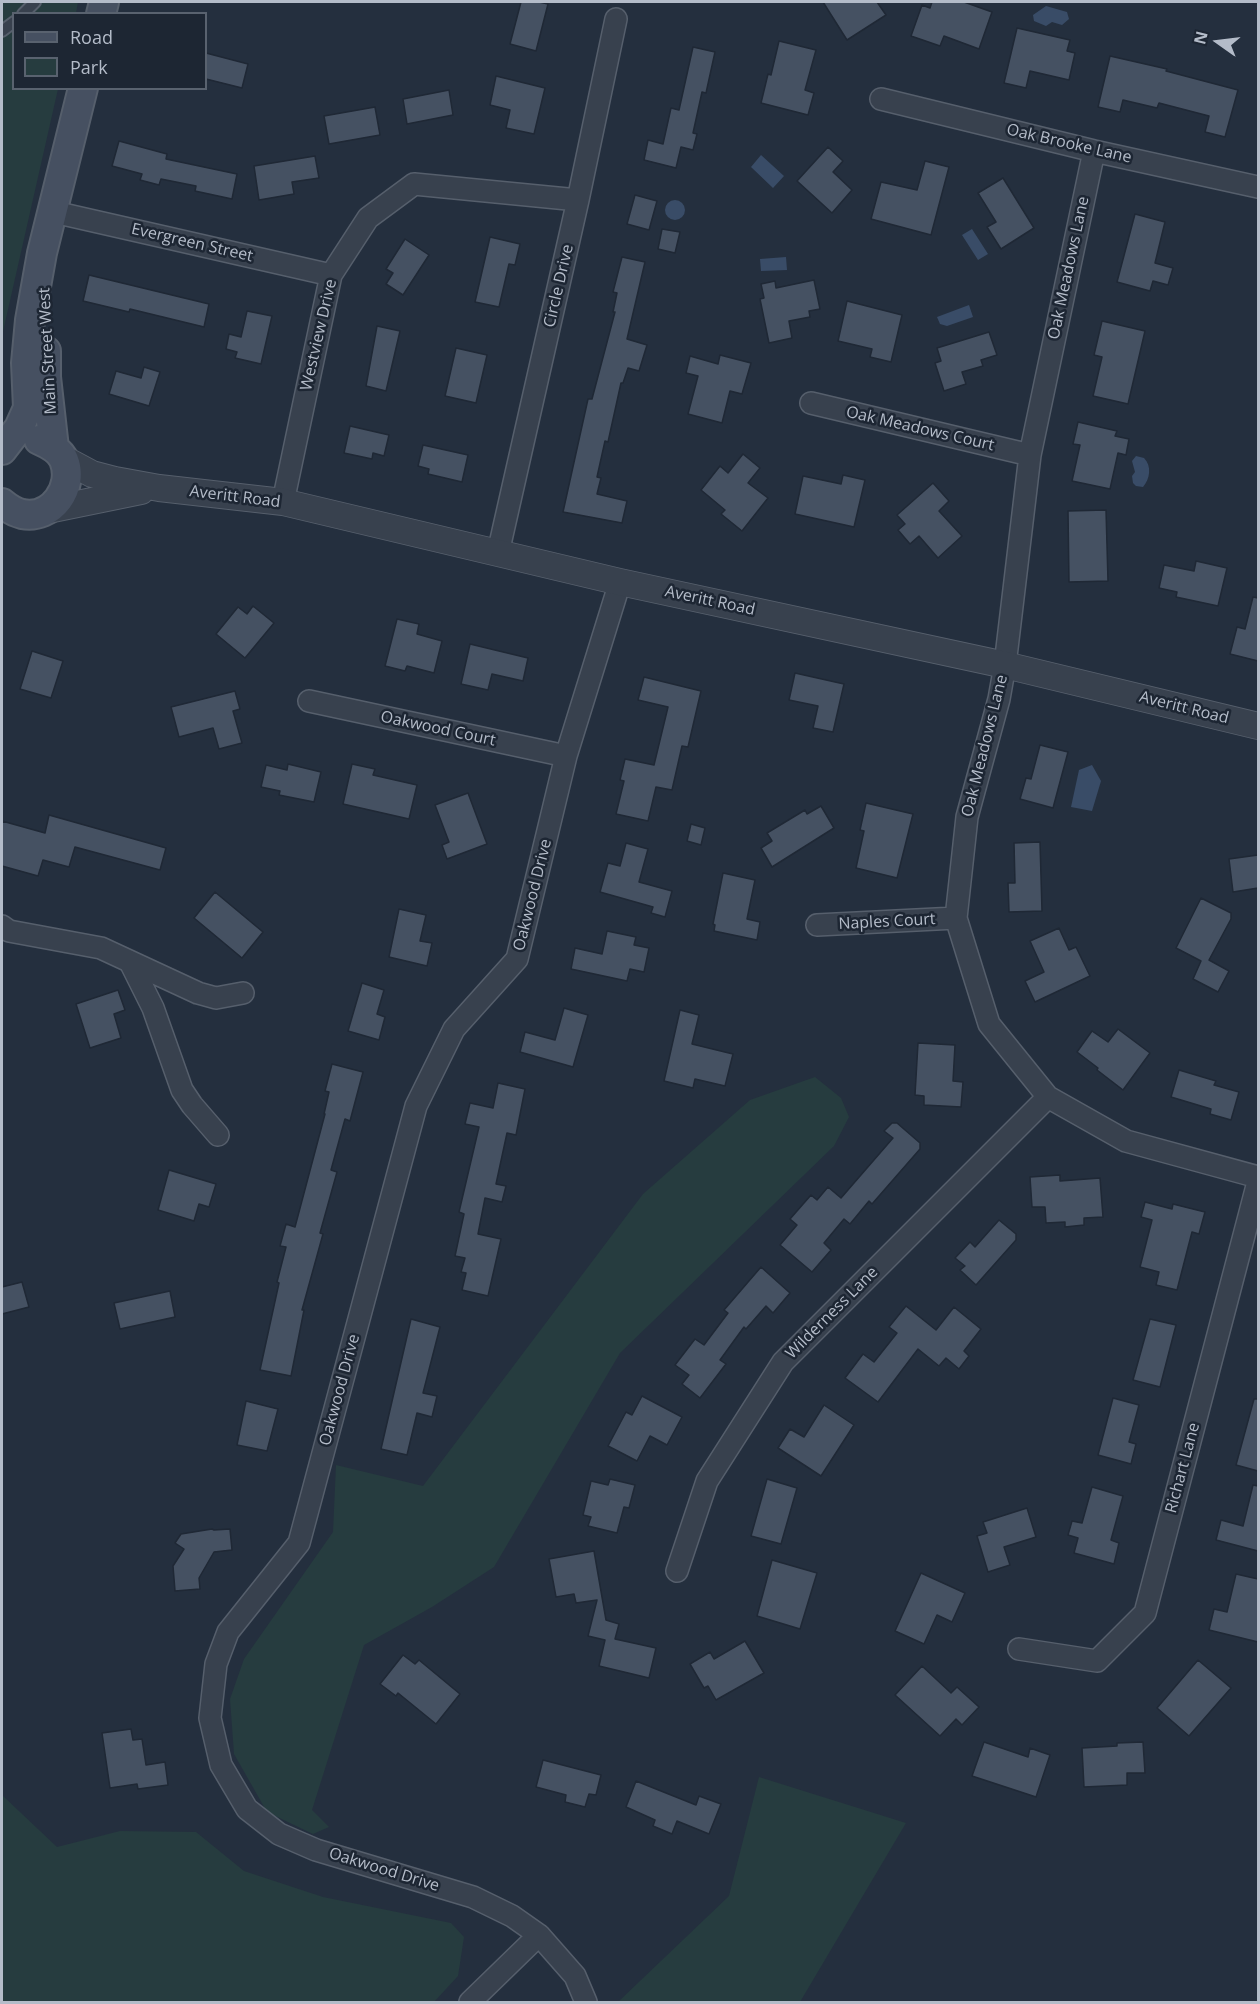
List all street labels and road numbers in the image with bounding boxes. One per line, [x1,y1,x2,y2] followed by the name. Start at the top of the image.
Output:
[1005,120,1133,168] street label: Oak Brooke Lane
[1044,195,1094,341] street label: Oak Meadows Lane
[129,220,255,266] street label: Evergreen Street
[540,243,578,329] street label: Circle Drive
[297,277,341,393] street label: Westview Drive
[35,287,61,415] street label: Main Street West
[844,403,996,455] street label: Oak Meadows Court
[188,482,282,512] street label: Averitt Road
[663,582,757,620] street label: Averitt Road
[958,673,1012,819] street label: Oak Meadows Lane
[1137,688,1231,728] street label: Averitt Road
[379,707,497,751] street label: Oakwood Court
[510,837,556,953] street label: Oakwood Drive
[838,910,936,934] street label: Naples Court
[782,1263,882,1363] street label: Wilderness Lane
[316,1332,364,1448] street label: Oakwood Drive
[1162,1421,1204,1515] street label: Richart Lane
[326,1844,442,1896] street label: Oakwood Drive

